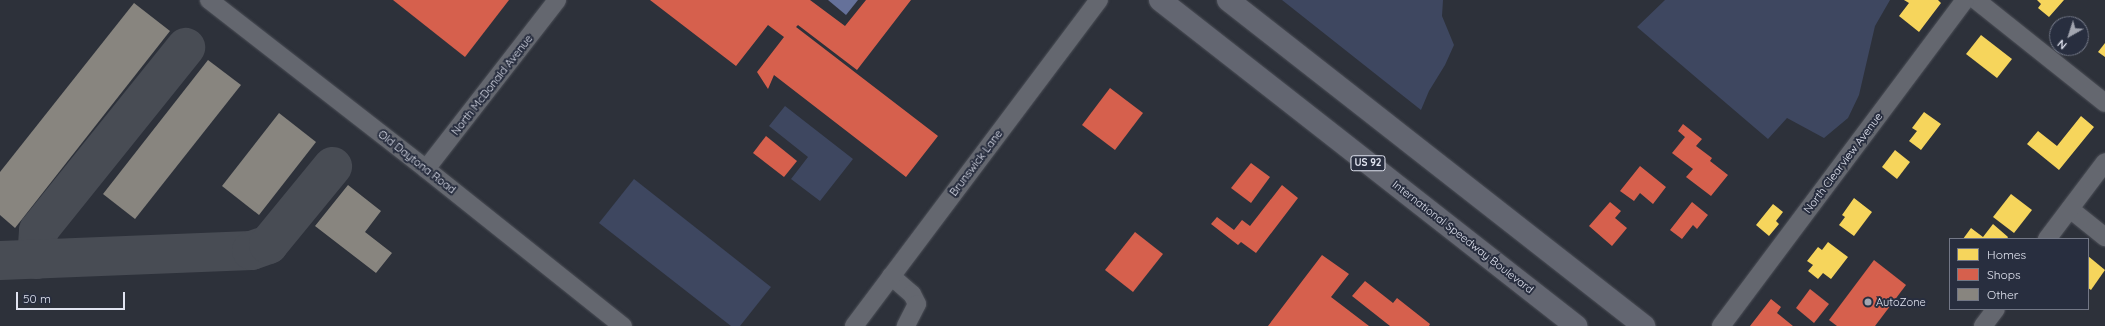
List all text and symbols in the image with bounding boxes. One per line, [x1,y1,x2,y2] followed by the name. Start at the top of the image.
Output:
[2049,16,2089,56] north arrow
[449,32,535,138] street label: North McDonald Avenue
[2055,37,2070,53] text: N
[1801,110,1885,216] street label: North Clearview Avenue
[947,127,1005,199] street label: Brunswick Lane
[376,128,458,196] street label: Old Daytona Road
[1350,155,1386,171] road number: US 92
[1390,178,1536,296] street label: International Speedway Boulevard
[1949,238,2089,310] legend
[1987,247,2026,262] text: Homes
[1987,267,2021,282] text: Shops
[18,284,127,310] scale bar
[1987,287,2018,302] text: Other
[23,291,51,306] text: 50 m
[1876,295,1926,309] place label: AutoZone
[1863,297,1873,307] marker: AutoZone

